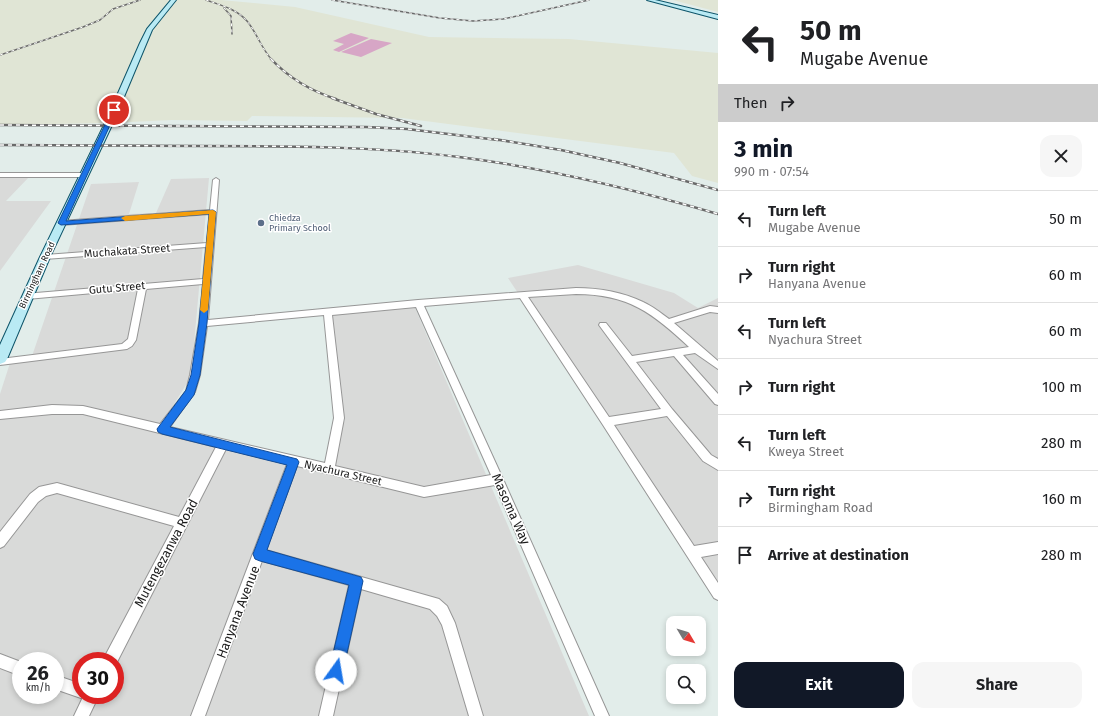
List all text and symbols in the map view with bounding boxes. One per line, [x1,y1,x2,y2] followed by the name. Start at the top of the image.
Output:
[800,14,862,47] text: 50 m
[734,16,786,68] icon: left
[800,48,928,70] text: Mugabe Avenue
[776,92,798,114] icon: right
[97,93,131,127] pin
[734,94,768,112] text: Then
[103,99,125,121] icon: arrive
[734,135,793,163] text: 3 min
[1040,135,1082,177] button: close
[734,164,809,179] text: 990 m · 07:54
[768,202,826,220] text: Turn left
[734,208,756,230] icon: left
[1049,210,1082,228] text: 50 m
[269,213,331,233] place label: Chiedza Primary School
[256,218,266,228] marker: Chiedza Primary School
[768,220,861,235] text: Mugabe Avenue
[17,240,57,310] street label: Birmingham Road
[83,241,171,261] street label: Muchakata Street
[768,258,835,276] text: Turn right
[734,264,756,286] icon: right
[1049,266,1082,284] text: 60 m
[768,276,866,291] text: Hanyana Avenue
[88,279,146,297] street label: Gutu Street
[768,314,826,332] text: Turn left
[734,320,756,342] icon: left
[1049,322,1082,340] text: 60 m
[768,332,862,347] text: Nyachura Street
[734,376,756,398] icon: right
[768,378,835,396] text: Turn right
[1042,378,1082,396] text: 100 m
[768,426,826,444] text: Turn left
[734,432,756,454] icon: left
[1041,434,1082,452] text: 280 m
[768,444,844,459] text: Kweya Street
[303,458,383,488] street label: Nyachura Street
[489,471,534,547] street label: Masoma Way
[768,482,835,500] text: Turn right
[734,488,756,510] icon: right
[1042,490,1082,508] text: 160 m
[131,496,201,610] street label: Mutengezanwa Road
[768,500,873,515] text: Birmingham Road
[734,544,756,566] icon: arrive
[768,546,909,564] text: Arrive at destination
[1041,546,1082,564] text: 280 m
[213,564,263,660] street label: Hanyana Avenue
[666,616,706,656] north arrow
[666,616,706,704] map controls
[315,650,357,692] position arrow
[72,652,124,704] speed limit sign: 30
[27,661,49,685] text: 26
[734,662,904,708] button: Exit
[912,662,1082,708] button: Share
[666,664,706,704] button: search
[26,682,50,694] text: km/h

